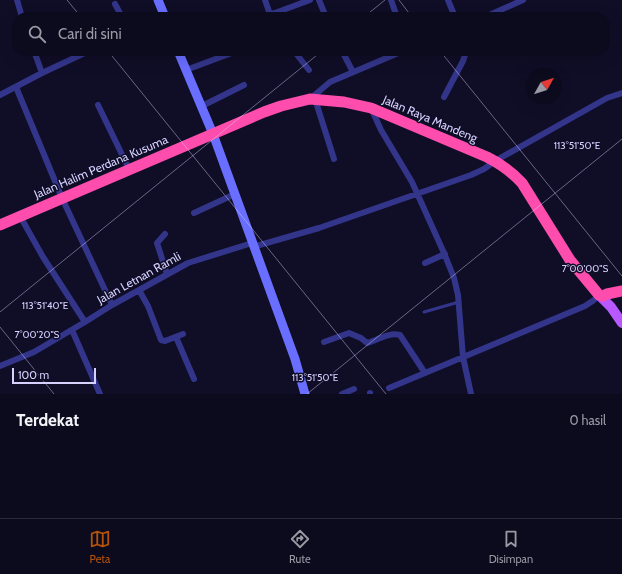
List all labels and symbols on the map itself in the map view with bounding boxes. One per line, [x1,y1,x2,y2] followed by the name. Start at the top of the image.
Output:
[526,68,562,104] north arrow
[380,91,481,146] street label: Jalan Raya Mandeng
[31,131,170,202] street label: Jalan Halim Perdana Kusuma
[554,139,601,152] text: 113°51'50"E
[93,248,183,307] street label: Jalan Letnan Ramli
[562,262,608,275] text: 7°00'00"S
[22,299,69,312] text: 113°51'40"E
[15,328,60,341] text: 7°00'20"S
[12,366,96,385] scale bar
[292,371,339,384] text: 113°51'50"E

